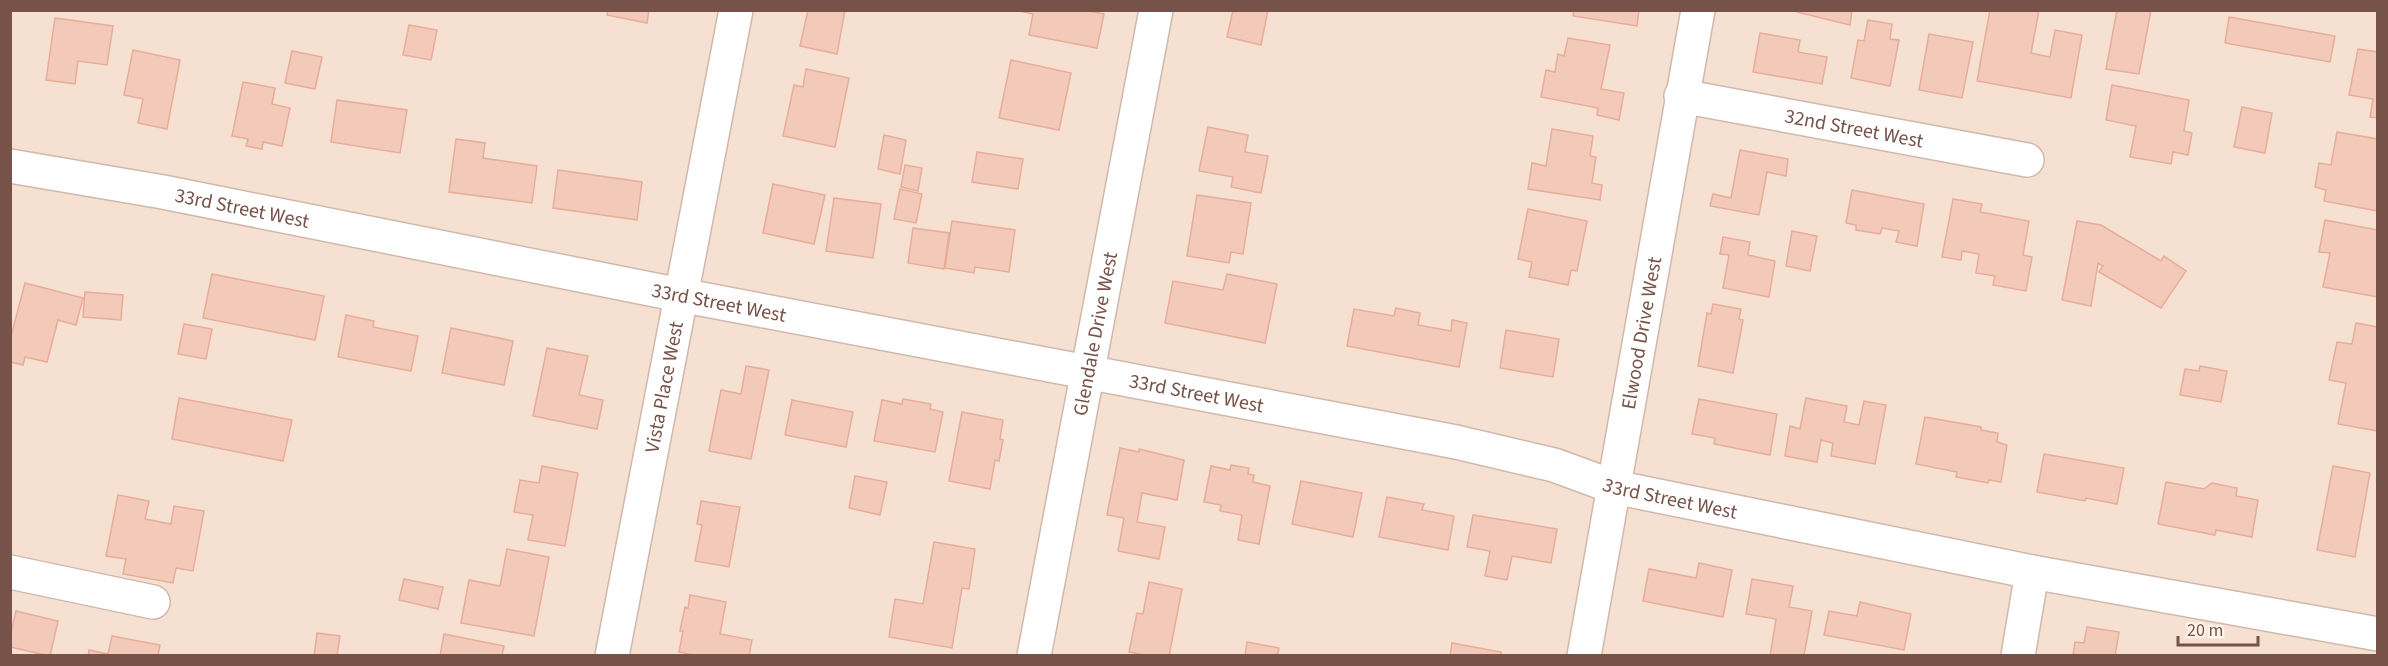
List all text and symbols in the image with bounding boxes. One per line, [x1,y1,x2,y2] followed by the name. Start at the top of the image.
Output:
[1782,102,1926,156] street label: 32nd Street West
[172,182,312,236] street label: 33rd Street West
[1067,249,1125,418] street label: Glendale Drive West
[1615,254,1669,412] street label: Elwood Drive West
[649,277,789,330] street label: 33rd Street West
[638,319,691,455] street label: Vista Place West
[1127,367,1266,420] street label: 33rd Street West
[1599,471,1740,527] street label: 33rd Street West
[2178,609,2258,647] scale bar
[2187,618,2223,643] text: 20 m

